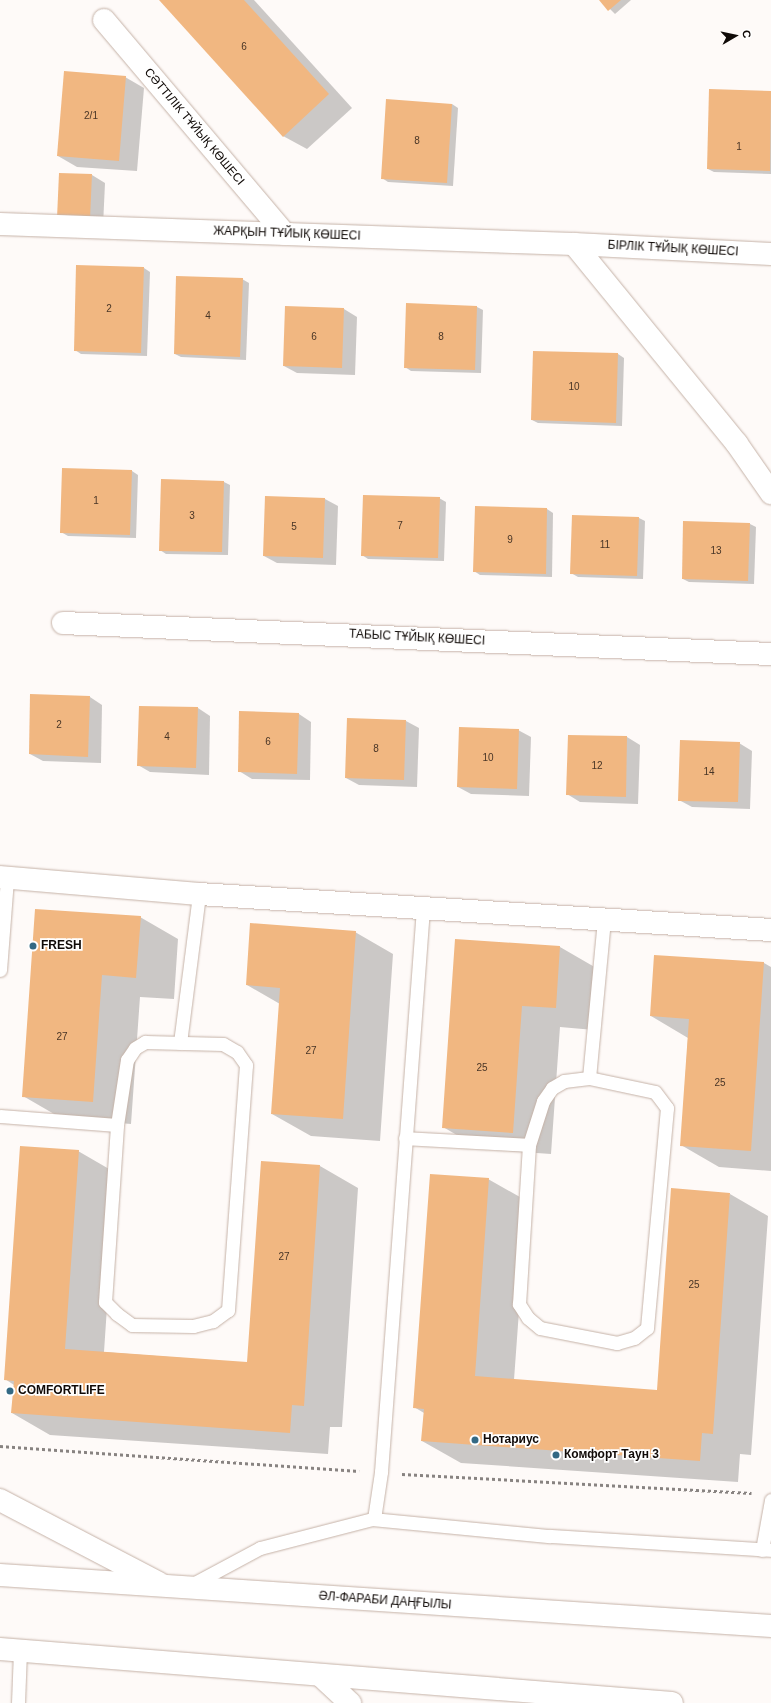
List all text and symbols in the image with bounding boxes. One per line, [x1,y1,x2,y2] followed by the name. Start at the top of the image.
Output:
[715,16,755,56] north arrow
[740,29,753,39] text: С
[241,41,247,53] house number: 6
[141,66,247,188] street label: СӘТТІЛІК ТҰЙЫҚ КӨШЕСІ
[84,110,98,122] house number: 2/1
[414,135,420,147] house number: 8
[736,141,742,153] house number: 1
[213,224,361,244] street label: ЖАРҚЫН ТҰЙЫҚ КӨШЕСІ
[607,238,739,260] street label: БІРЛІК ТҰЙЫҚ КӨШЕСІ
[106,303,112,315] house number: 2
[205,310,211,322] house number: 4
[311,331,317,343] house number: 6
[438,331,444,343] house number: 8
[568,381,580,393] house number: 10
[93,495,99,507] house number: 1
[189,510,195,522] house number: 3
[397,520,403,532] house number: 7
[291,521,297,533] house number: 5
[507,534,513,546] house number: 9
[600,539,610,551] house number: 11
[710,545,722,557] house number: 13
[349,627,485,649] street label: ТАБЫС ТҰЙЫҚ КӨШЕСІ
[56,719,62,731] house number: 2
[164,731,170,743] house number: 4
[265,736,271,748] house number: 6
[373,743,379,755] house number: 8
[482,752,494,764] house number: 10
[591,760,603,772] house number: 12
[703,766,715,778] house number: 14
[41,939,82,953] place label: FRESH
[28,941,38,951] marker: FRESH
[56,1031,68,1043] house number: 27
[305,1045,317,1057] house number: 27
[476,1062,488,1074] house number: 25
[714,1077,726,1089] house number: 25
[278,1251,290,1263] house number: 27
[688,1279,700,1291] house number: 25
[18,1384,105,1398] place label: COMFORTLIFE
[5,1386,15,1396] marker: COMFORTLIFE
[483,1433,539,1447] place label: Нотариус
[470,1435,480,1445] marker: Нотариус
[564,1448,659,1462] place label: Комфорт Таун 3
[551,1450,561,1460] marker: Комфорт Таун 3
[318,1589,452,1613] street label: ӘЛ-ФАРАБИ ДАҢҒЫЛЫ

